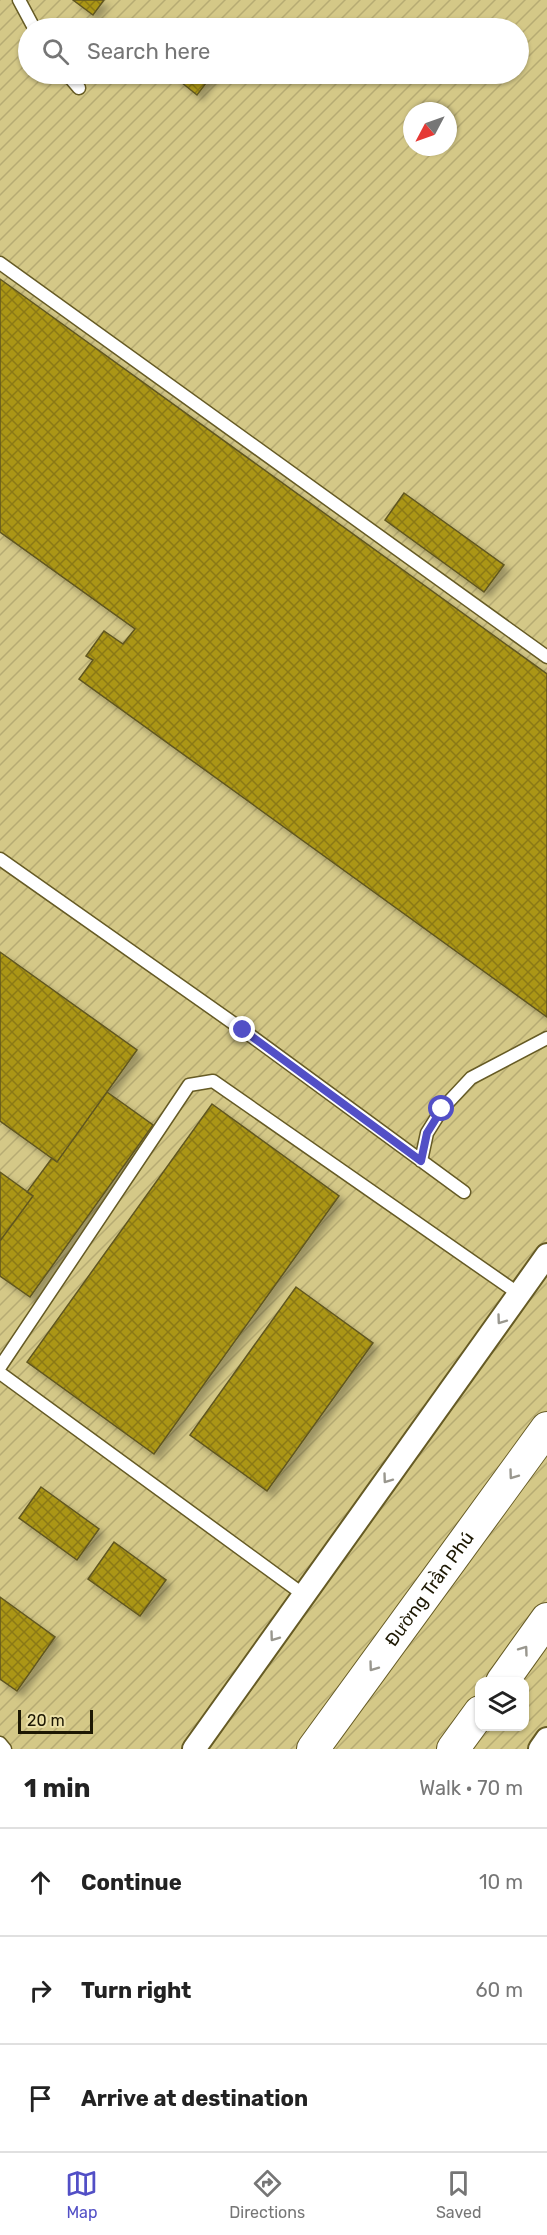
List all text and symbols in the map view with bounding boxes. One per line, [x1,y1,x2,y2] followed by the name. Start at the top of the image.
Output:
[18,18,529,84] search box
[39,35,72,68] icon: search
[87,38,210,65] text: Search here
[403,102,457,156] north arrow
[229,1016,255,1042] route end
[428,1095,454,1121] route start
[497,1314,508,1325] one-way arrow
[509,1469,520,1480] one-way arrow
[383,1472,394,1483] one-way arrow
[381,1527,479,1651] street label: Đường Trần Phú
[270,1631,281,1642] one-way arrow
[517,1646,528,1657] one-way arrow
[369,1660,380,1671] one-way arrow
[475,1677,529,1731] map controls
[475,1677,529,1731] button: layers
[18,1707,93,1734] scale bar
[27,1711,65,1730] text: 20 m
[24,1773,90,1804] text: 1 min
[419,1776,523,1800] text: Walk · 70 m
[24,1866,57,1899] icon: ahead
[81,1869,182,1896] text: Continue
[479,1870,523,1894] text: 10 m
[24,1974,57,2007] icon: right
[81,1977,191,2004] text: Turn right
[476,1978,523,2002] text: 60 m
[24,2082,57,2115] icon: arrive
[81,2085,308,2112] text: Arrive at destination
[65,2167,98,2222] tab: Map
[229,2167,305,2222] tab: Directions
[436,2167,482,2222] tab: Saved

